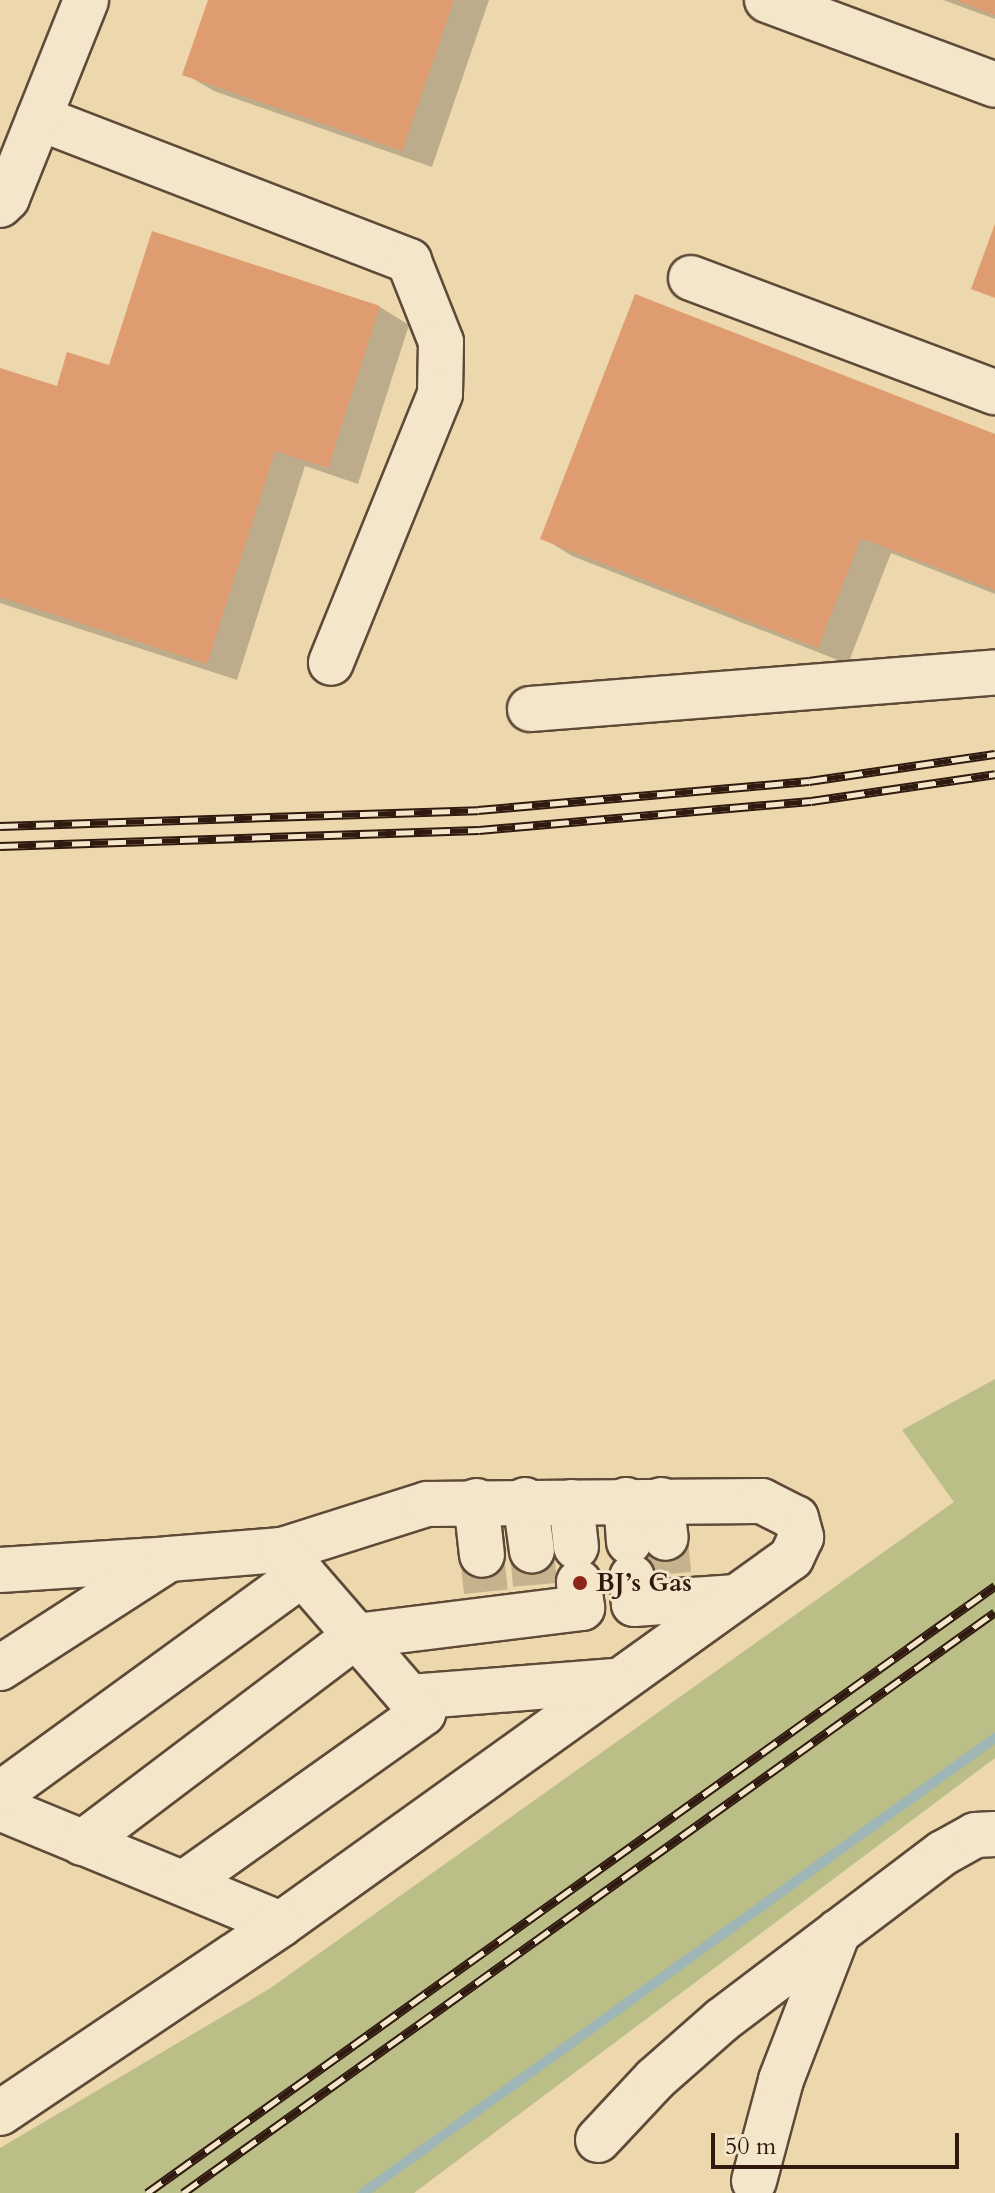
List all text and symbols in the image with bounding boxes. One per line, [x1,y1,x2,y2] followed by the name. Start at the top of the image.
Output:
[596,1567,692,1599] place label: BJ’s Gas
[571,1574,589,1592] marker: BJ’s Gas
[715,2117,963,2167] scale bar
[725,2130,776,2163] text: 50 m

